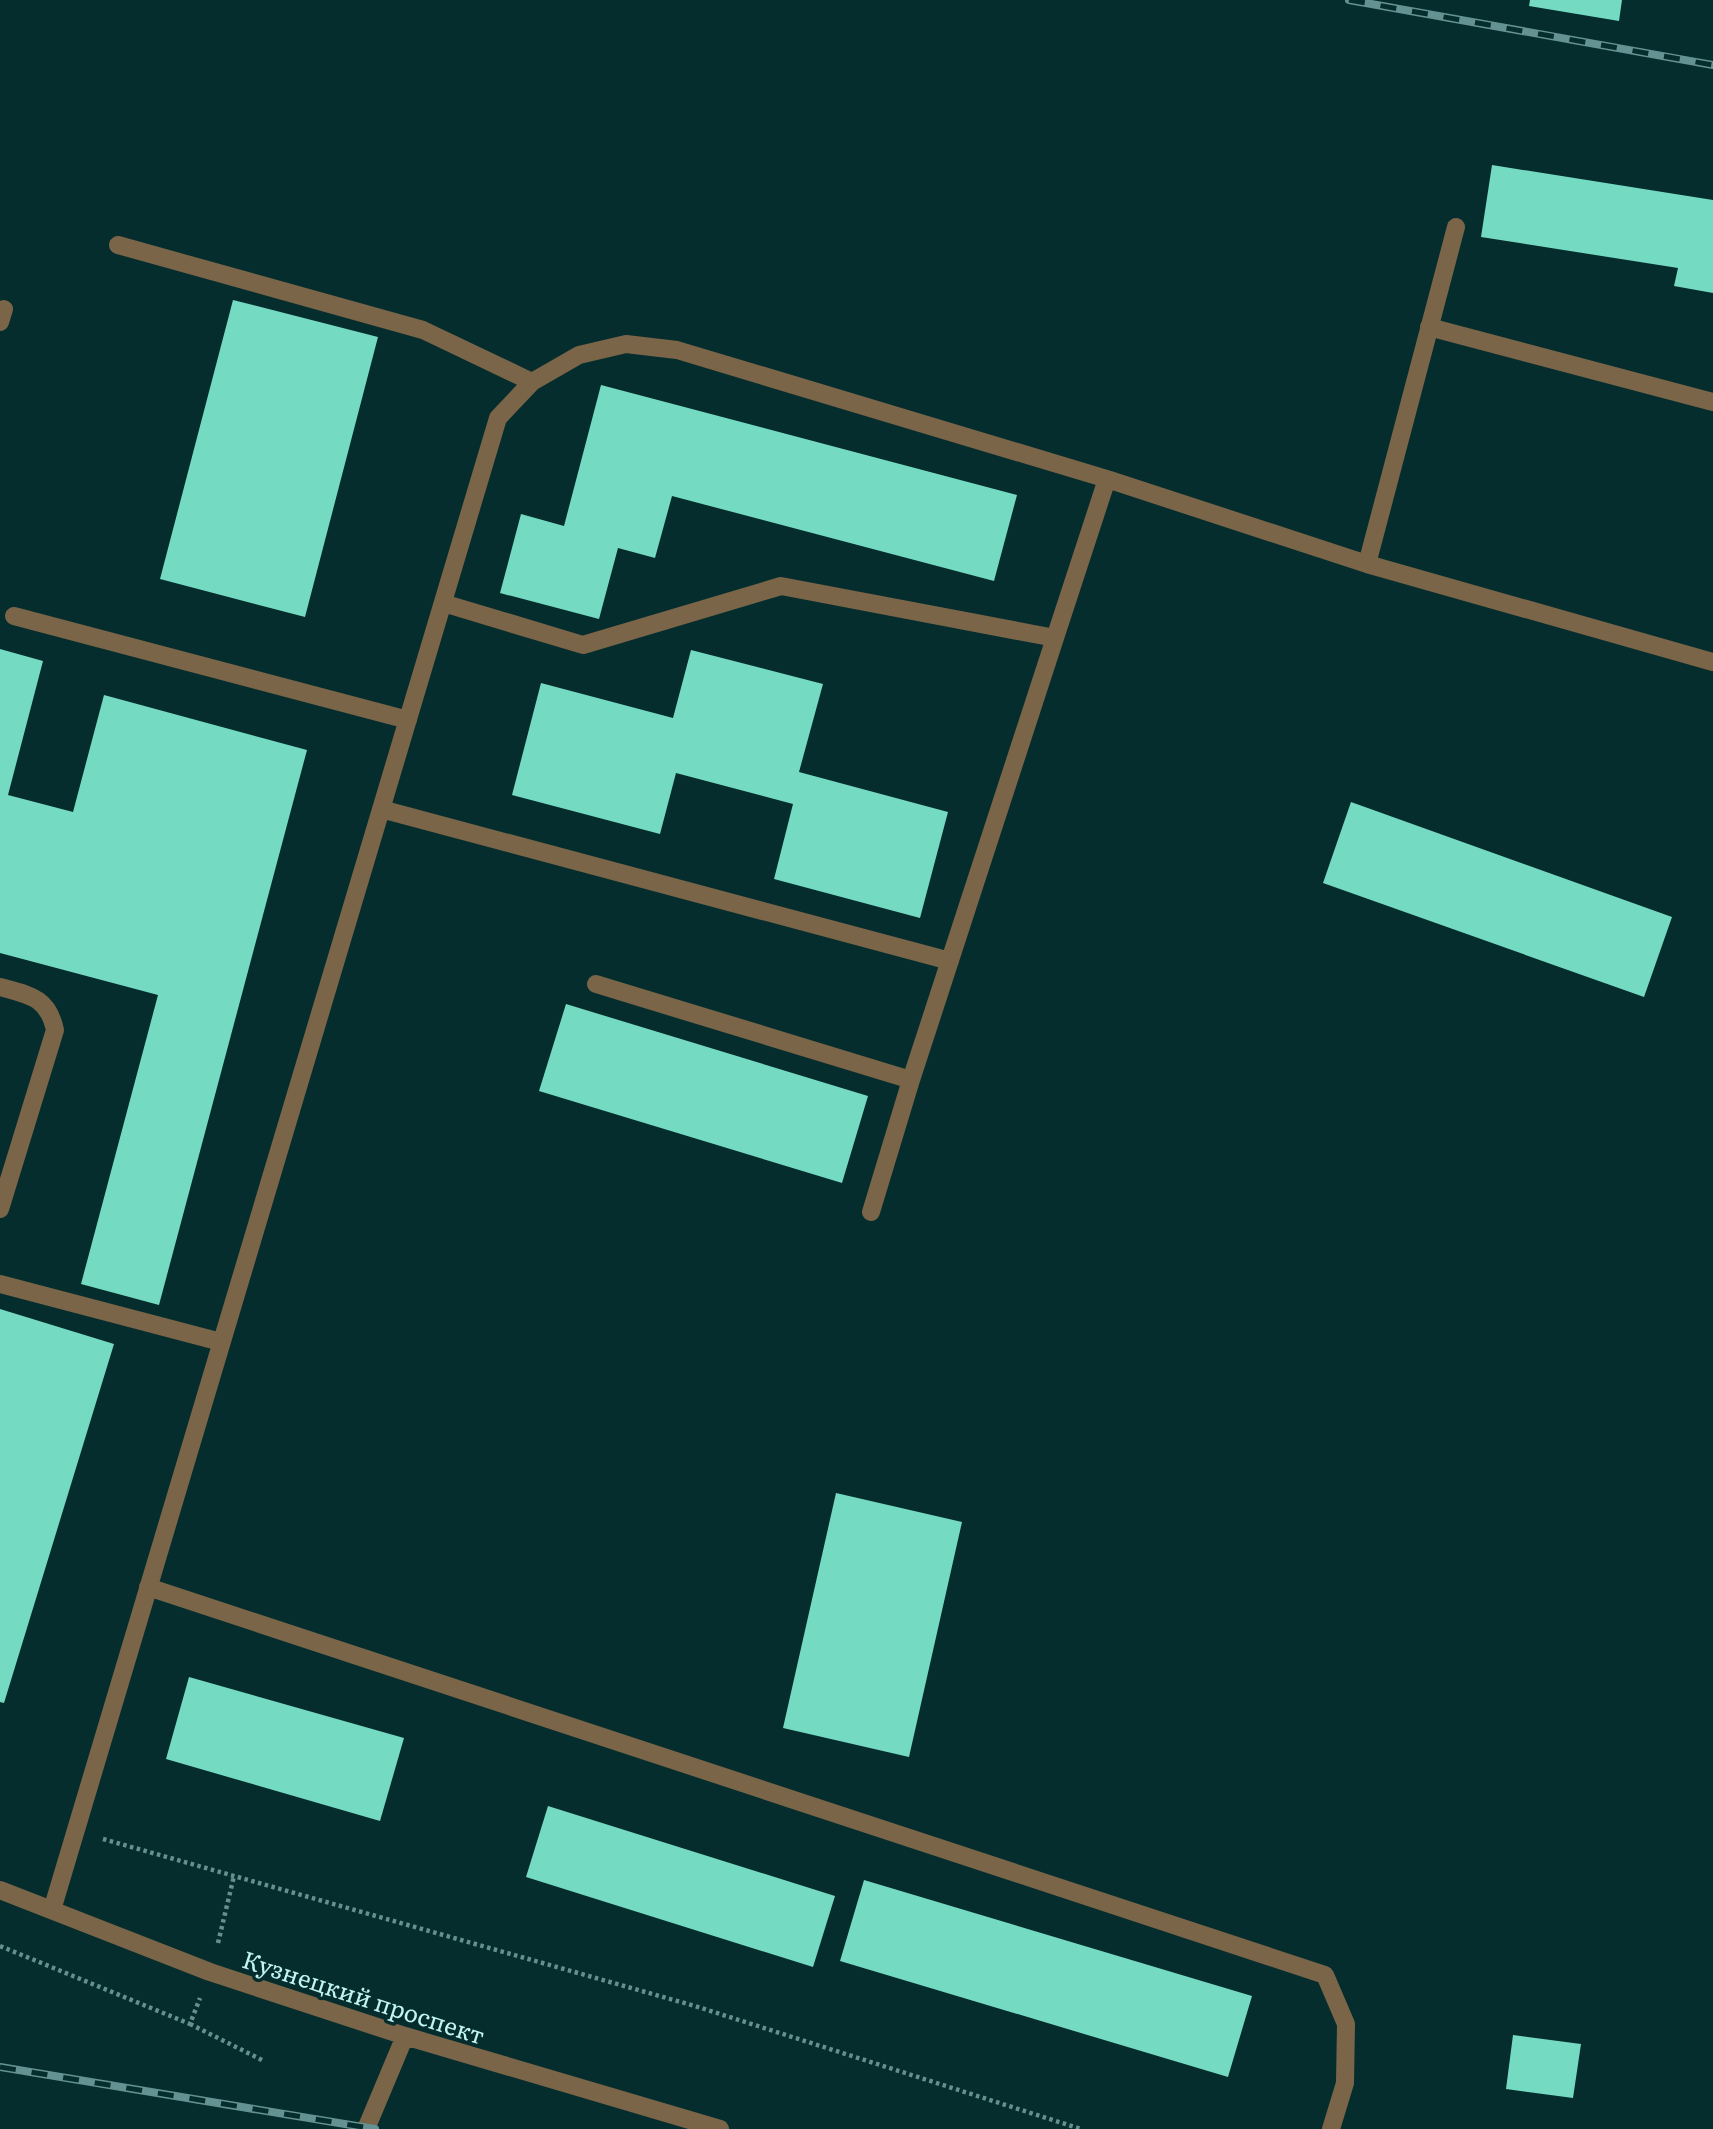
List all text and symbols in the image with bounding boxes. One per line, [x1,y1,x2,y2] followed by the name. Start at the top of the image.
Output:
[238,1940,490,2052] street label: Кузнецкий проспект

